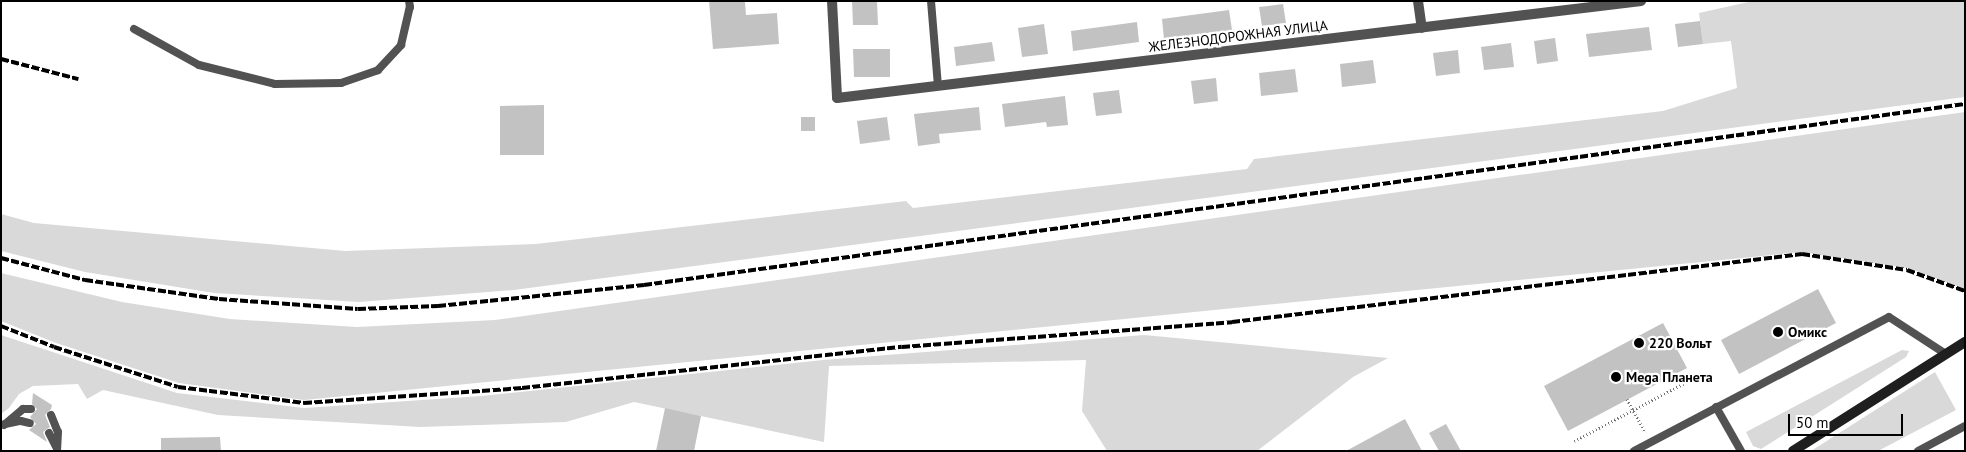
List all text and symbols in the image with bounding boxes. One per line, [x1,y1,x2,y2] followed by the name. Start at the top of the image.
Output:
[1147,17,1329,55] street label: ЖЕЛЕЗНОДОРОЖНАЯ УЛИЦА
[1788,324,1827,340] place label: Омикс
[1772,326,1784,338] marker: Омикс
[1649,335,1712,351] place label: 220 Вольт
[1633,337,1645,349] marker: 220 Вольт
[1626,369,1713,385] place label: Mega Планета
[1610,371,1622,383] marker: Mega Планета
[1791,404,1906,436] scale bar
[1796,413,1829,432] text: 50 m

